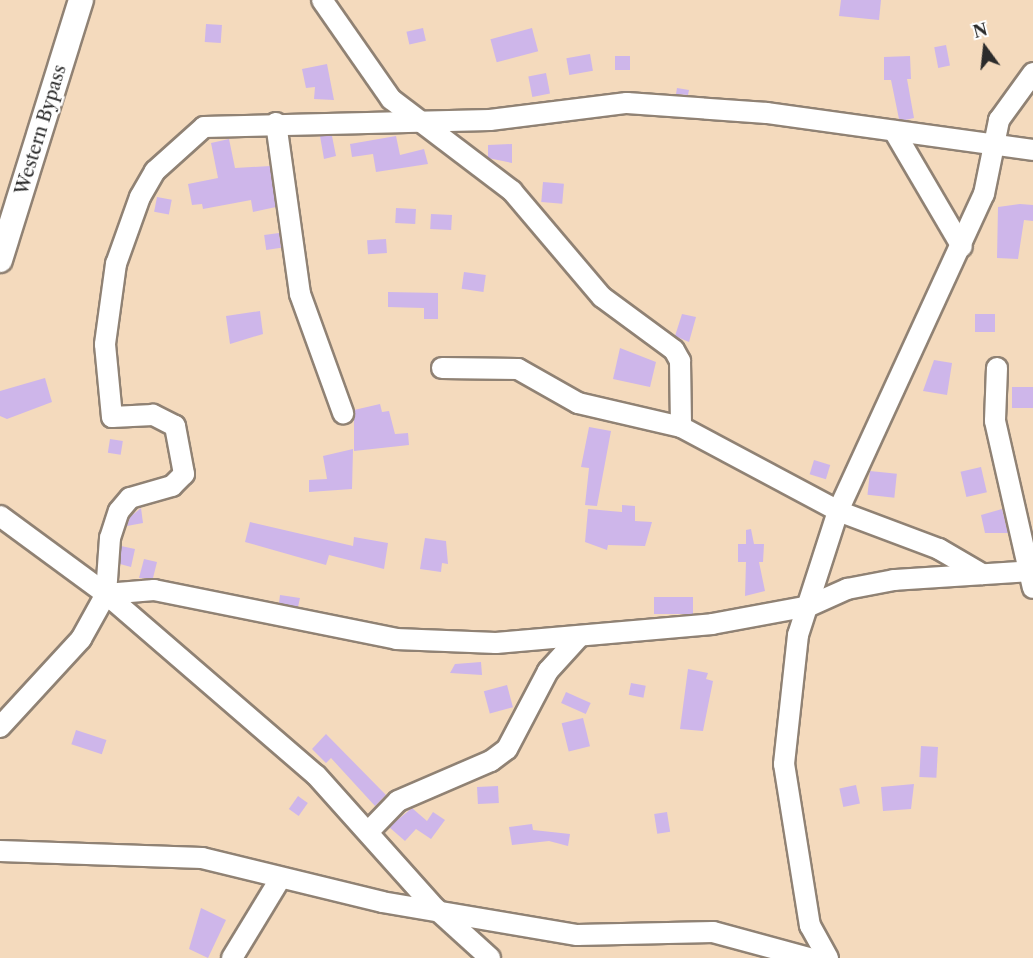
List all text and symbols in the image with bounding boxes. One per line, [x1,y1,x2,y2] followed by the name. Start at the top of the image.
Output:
[955,18,1015,78] north arrow
[971,19,990,42] text: N
[11,62,71,198] street label: Western Bypass

